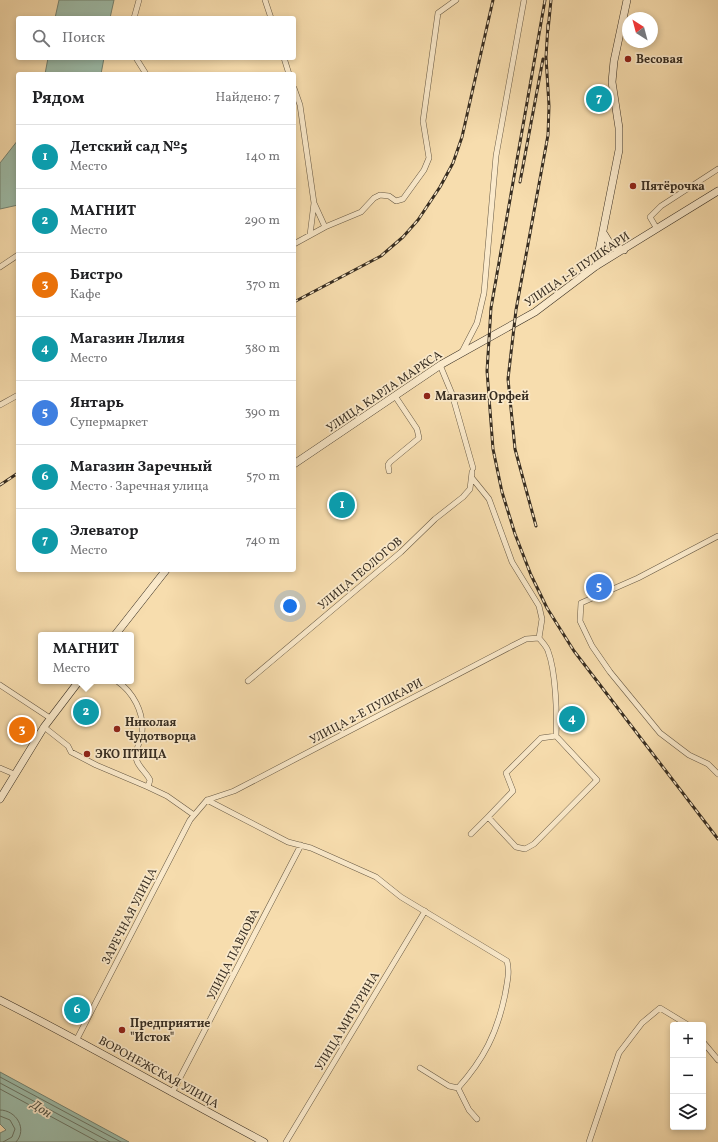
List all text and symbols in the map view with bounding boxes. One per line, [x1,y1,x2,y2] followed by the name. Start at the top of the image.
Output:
[622,12,658,48] north arrow
[16,16,296,60] search box
[30,27,52,49] icon: search
[62,28,105,49] text: Поиск
[636,52,683,68] place label: Весовая
[623,54,633,64] marker: Весовая
[586,84,612,114] pin: 7
[32,87,85,110] text: Рядом
[215,89,280,107] text: Найдено: 7
[70,137,188,158] text: Детский сад №5
[42,148,48,166] text: 1
[246,148,280,166] text: 140 m
[70,158,107,176] text: Место
[641,179,705,195] place label: Пятёрочка
[628,181,638,191] marker: Пятёрочка
[70,201,136,222] text: МАГНИТ
[42,212,48,230] text: 2
[244,212,280,230] text: 290 m
[70,222,107,240] text: Место
[522,229,633,311] street label: УЛИЦА 1-Е ПУШКАРИ
[70,265,123,286] text: Бистро
[42,276,48,294] text: 3
[246,276,280,294] text: 370 m
[70,286,101,304] text: Кафе
[70,329,185,350] text: Магазин Лилия
[41,340,49,358] text: 4
[245,340,280,358] text: 380 m
[324,347,446,437] street label: УЛИЦА КАРЛА МАРКСА
[70,350,107,368] text: Место
[435,389,529,405] place label: Магазин Орфей
[422,391,432,401] marker: Магазин Орфей
[70,393,124,414] text: Янтарь
[42,404,48,422] text: 5
[245,404,280,422] text: 390 m
[70,414,148,432] text: Супермаркет
[70,457,212,478] text: Магазин Заречный
[41,468,49,486] text: 6
[246,468,280,486] text: 570 m
[70,478,209,496] text: Место · Заречная улица
[329,490,355,520] pin: 1
[70,521,139,542] text: Элеватор
[42,532,48,550] text: 7
[246,532,280,550] text: 740 m
[315,534,406,614] street label: УЛИЦА ГЕОЛОГОВ
[70,542,107,560] text: Место
[586,572,612,602] pin: 5
[280,596,300,616] your location
[38,632,134,684] popup
[53,639,119,660] text: МАГНИТ
[53,660,90,678] text: Место
[307,675,426,749] street label: УЛИЦА 2-Е ПУШКАРИ
[73,697,99,727] pin: 2
[559,704,585,734] pin: 4
[9,715,35,745] pin: 3
[125,715,197,745] place label: Николая Чудотворца
[112,724,122,734] marker: Николая Чудотворца
[95,747,167,763] place label: ЭКО ПТИЦА
[82,749,92,759] marker: ЭКО ПТИЦА
[99,865,161,968] street label: ЗАРЕЧНАЯ УЛИЦА
[204,905,264,1003] street label: УЛИЦА ПАВЛОВА
[312,968,384,1074] street label: УЛИЦА МИЧУРИНА
[64,995,90,1025] pin: 6
[130,1016,211,1046] place label: Предприятие "Исток"
[670,1022,706,1130] map controls
[670,1022,706,1058] button: +
[117,1025,127,1035] marker: Предприятие "Исток"
[95,1033,222,1113] street label: ВОРОНЕЖСКАЯ УЛИЦА
[670,1058,706,1094] button: −
[670,1094,706,1130] button: layers
[26,1096,55,1123] water label: Дон

